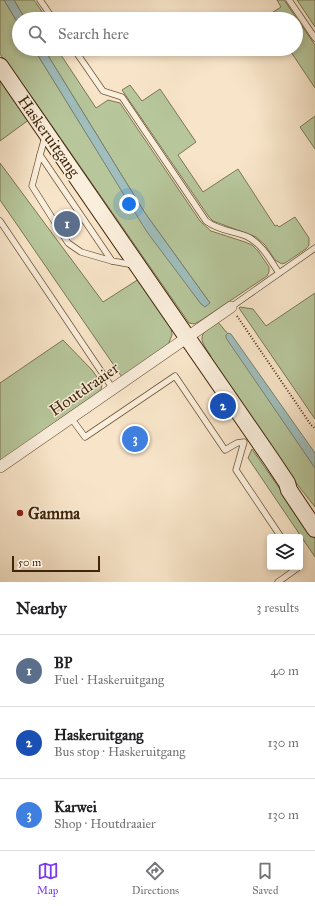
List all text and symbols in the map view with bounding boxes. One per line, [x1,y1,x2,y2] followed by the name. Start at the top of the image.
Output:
[12,12,303,56] search box
[26,23,48,45] icon: search
[58,25,129,43] text: Search here
[13,92,84,181] street label: Haskeruitgang
[119,194,139,214] your location
[54,209,80,239] pin: 1
[46,358,122,420] street label: Houtdraaier
[210,391,236,421] pin: 2
[122,424,148,454] pin: 3
[28,504,81,523] place label: Gamma
[15,508,25,518] marker: Gamma
[267,534,303,570] map controls
[267,534,303,570] button: layers
[12,554,100,573] scale bar
[18,556,41,569] text: 50 m
[16,598,67,619] text: Nearby
[256,600,299,616] text: 3 results
[54,654,72,672] text: BP
[26,663,32,679] text: 1
[270,663,299,679] text: 40 m
[54,672,164,688] text: Fuel · Haskeruitgang
[54,726,143,744] text: Haskeruitgang
[26,735,32,751] text: 2
[267,735,299,751] text: 130 m
[54,744,185,760] text: Bus stop · Haskeruitgang
[54,798,97,816] text: Karwei
[26,807,32,823] text: 3
[267,807,299,823] text: 130 m
[54,816,156,832] text: Shop · Houtdraaier
[37,860,59,897] tab: Map
[132,860,179,897] tab: Directions
[252,860,278,897] tab: Saved

